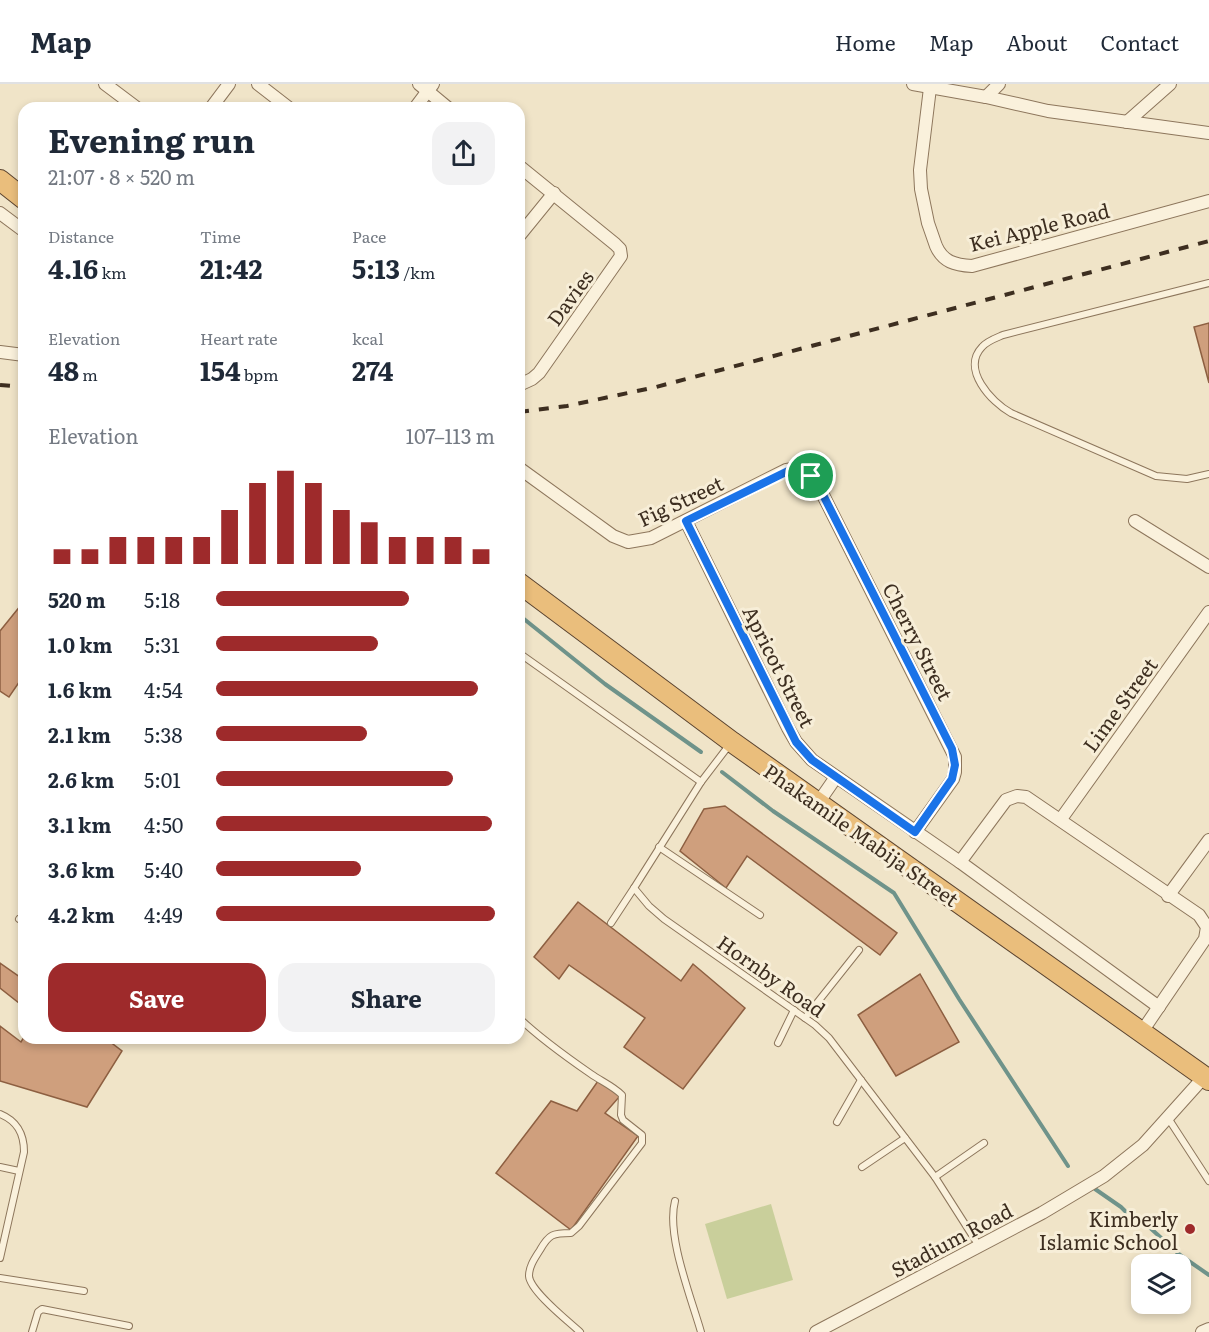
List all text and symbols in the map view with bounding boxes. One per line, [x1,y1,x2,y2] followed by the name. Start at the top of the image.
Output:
[30,20,92,62] text: Map
[835,26,896,57] text: Home
[929,26,973,57] text: Map
[1006,26,1068,57] text: About
[1101,26,1179,57] text: Contact
[48,114,255,163] text: Evening run
[432,122,495,185] button: share
[48,161,195,191] text: 21:07 · 8 × 520 m
[966,194,1112,258] street label: Kei Apple Road
[48,224,114,248] text: Distance
[200,224,241,248] text: Time
[352,224,386,248] text: Pace
[48,248,98,287] text: 4.16
[200,248,262,287] text: 21:42
[352,248,400,287] text: 5:13
[98,260,127,284] text: km
[400,260,435,284] text: /km
[538,263,600,331] street label: Davies
[48,326,120,350] text: Elevation
[200,326,278,350] text: Heart rate
[352,326,384,350] text: kcal
[48,350,79,389] text: 48
[200,350,241,389] text: 154
[352,350,393,389] text: 274
[79,362,98,386] text: m
[241,362,279,386] text: bpm
[48,420,138,450] text: Elevation
[406,420,495,450] text: 107–113 m
[785,450,836,501] pin
[794,459,827,492] icon: arrive
[632,467,728,533] street label: Fig Street
[876,577,962,705] street label: Cherry Street
[48,584,106,614] text: 520 m
[144,584,180,614] text: 5:18
[736,600,824,732] street label: Apricot Street
[48,629,113,659] text: 1.0 km
[144,629,180,659] text: 5:31
[1074,651,1164,757] street label: Lime Street
[48,674,112,704] text: 1.6 km
[144,674,183,704] text: 4:54
[48,719,111,749] text: 2.1 km
[144,719,182,749] text: 5:38
[758,755,966,913] street label: Phakamile Mabija Street
[48,764,114,794] text: 2.6 km
[144,764,181,794] text: 5:01
[48,809,111,839] text: 3.1 km
[144,809,183,839] text: 4:50
[48,854,115,884] text: 3.6 km
[144,854,183,884] text: 5:40
[48,899,115,929] text: 4.2 km
[144,899,183,929] text: 4:49
[712,927,832,1023] street label: Hornby Road
[48,963,266,1032] button: Save
[278,963,495,1032] button: Share
[885,1194,1017,1284] street label: Stadium Road
[1039,1203,1178,1256] place label: Kimberly Islamic School
[1183,1222,1197,1236] marker: Kimberly Islamic School
[1131,1254,1191,1314] map controls
[1131,1254,1191,1314] button: layers

